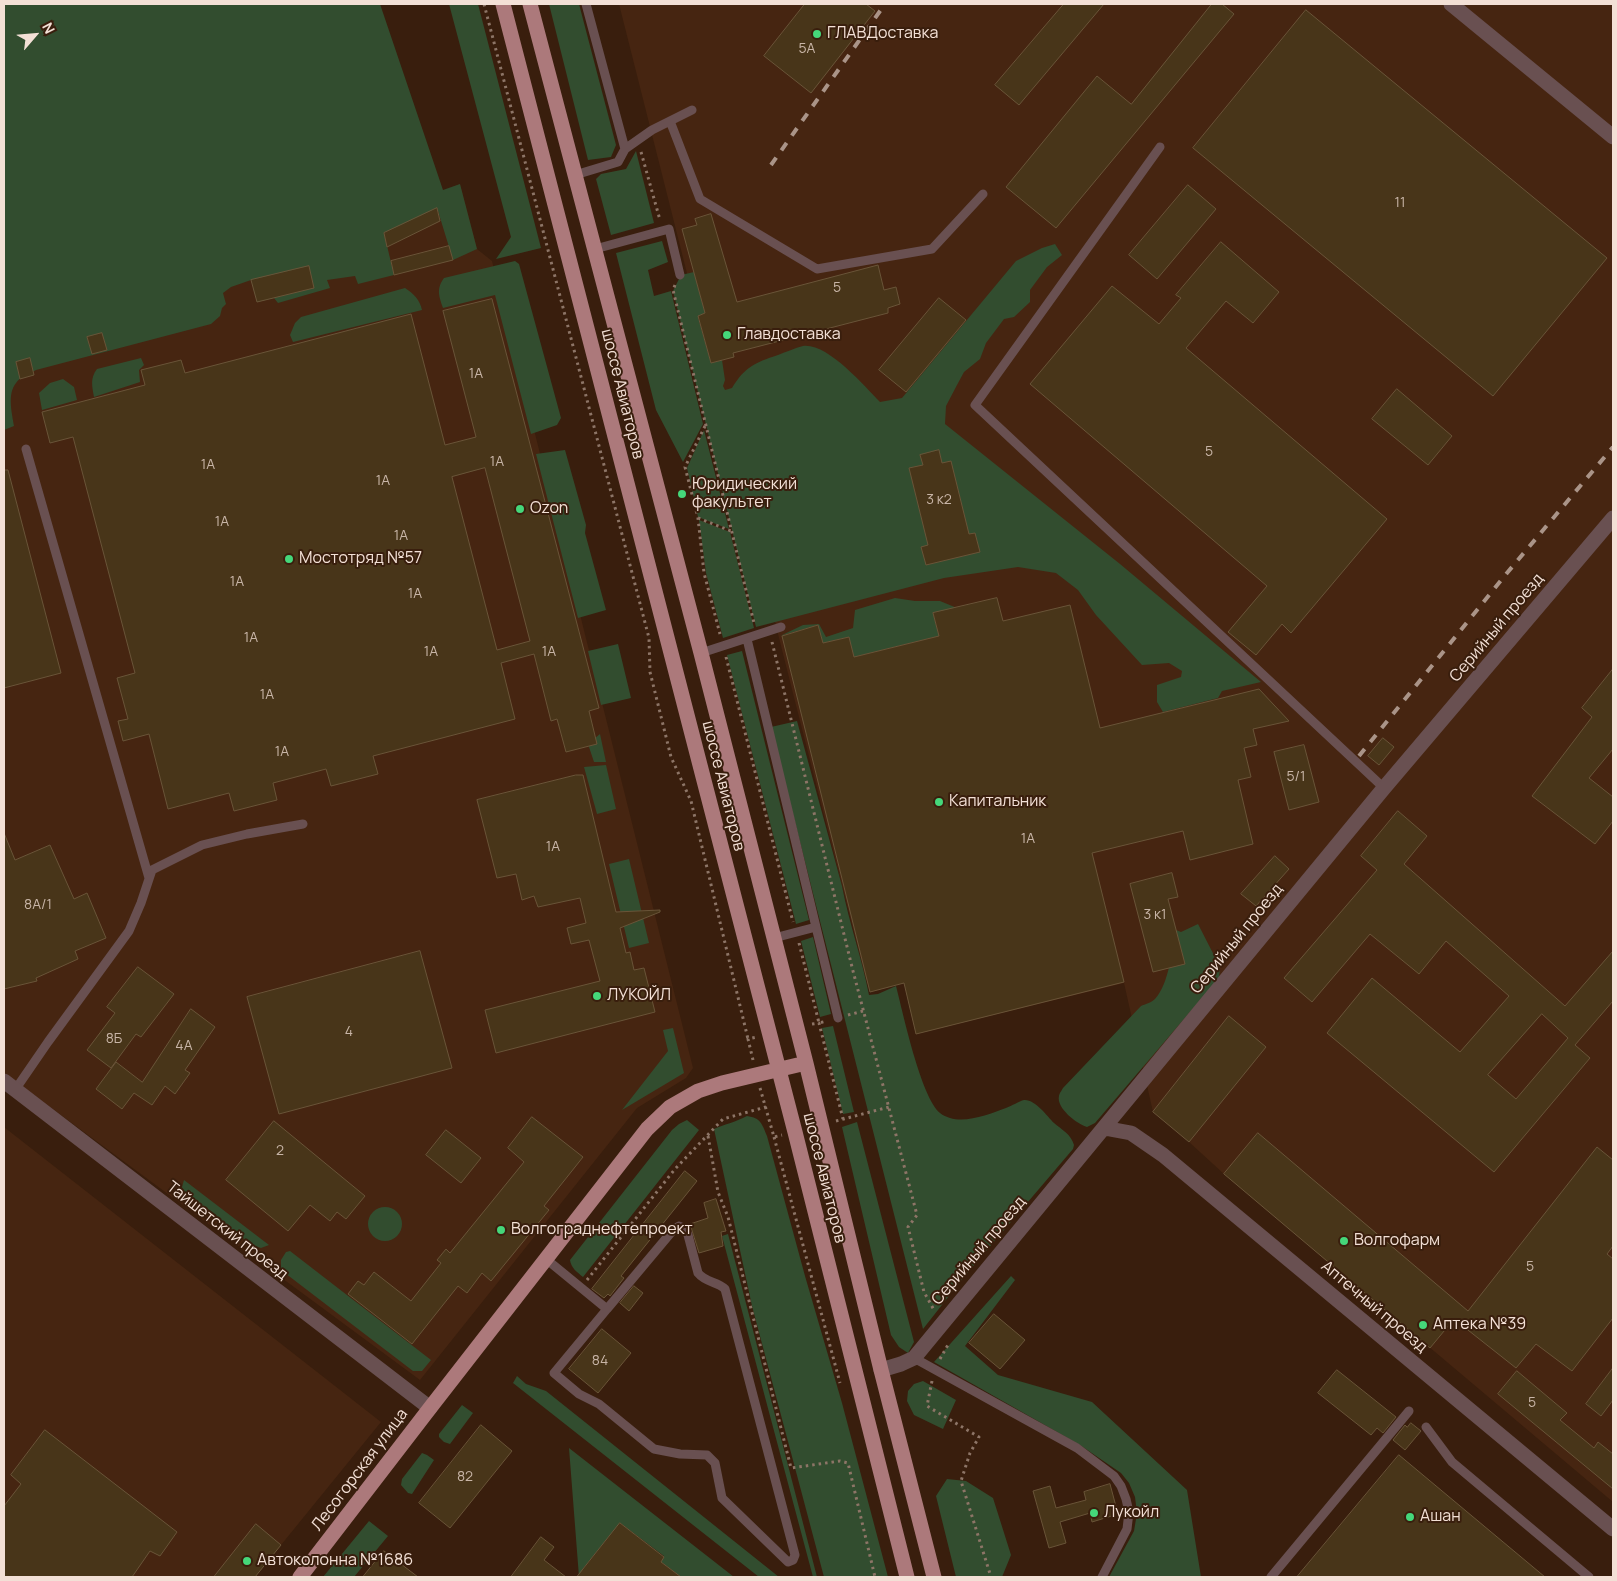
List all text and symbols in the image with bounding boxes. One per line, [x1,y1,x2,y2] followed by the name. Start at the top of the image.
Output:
[10,10,60,60] north arrow
[38,19,60,37] text: N
[827,24,938,44] place label: ГЛАВДоставка
[811,28,823,40] marker: ГЛАВДоставка
[799,41,815,57] house number: 5А
[1395,195,1405,211] house number: 11
[833,280,841,296] house number: 5
[737,325,841,345] place label: Главдоставка
[597,327,647,461] street label: шоссе Авиаторов
[721,329,733,341] marker: Главдоставка
[469,366,483,382] house number: 1А
[1205,444,1213,460] house number: 5
[490,454,504,470] house number: 1А
[201,457,215,473] house number: 1А
[376,473,390,489] house number: 1А
[692,475,797,513] place label: Юридический факультет
[676,488,688,500] marker: Юридический факультет
[926,492,952,508] house number: 3 к2
[530,499,568,519] place label: Ozon
[514,503,526,515] marker: Ozon
[215,514,229,530] house number: 1А
[394,528,408,544] house number: 1А
[299,549,422,569] place label: Мостотряд №57
[283,553,295,565] marker: Мостотряд №57
[1446,570,1548,686] street label: Серийный проезд
[230,574,244,590] house number: 1А
[408,586,422,602] house number: 1А
[244,630,258,646] house number: 1А
[424,644,438,660] house number: 1А
[542,644,556,660] house number: 1А
[260,687,274,703] house number: 1А
[698,719,748,853] street label: шоссе Авиаторов
[275,744,289,760] house number: 1А
[1287,769,1305,785] house number: 5/1
[949,792,1046,812] place label: Капитальник
[933,796,945,808] marker: Капитальник
[1021,831,1035,847] house number: 1А
[546,839,560,855] house number: 1А
[1187,880,1287,998] street label: Серийный проезд
[24,897,52,913] house number: 8А/1
[1144,907,1166,923] house number: 3 к1
[607,986,671,1006] place label: ЛУКОЙЛ
[591,990,603,1002] marker: ЛУКОЙЛ
[345,1024,353,1040] house number: 4
[106,1031,122,1047] house number: 8Б
[175,1038,193,1054] house number: 4А
[799,1111,849,1245] street label: шоссе Авиаторов
[276,1143,284,1159] house number: 2
[163,1178,291,1284] street label: Тайшетский проезд
[928,1193,1030,1309] street label: Серийный проезд
[511,1220,693,1240] place label: Волгограднефтепроект
[495,1224,507,1236] marker: Волгограднефтепроект
[1354,1231,1440,1251] place label: Волгофарм
[1338,1235,1350,1247] marker: Волгофарм
[1317,1257,1431,1357] street label: Аптечный проезд
[1526,1259,1534,1275] house number: 5
[1433,1315,1526,1335] place label: Аптека №39
[1417,1319,1429,1331] marker: Аптека №39
[592,1353,608,1369] house number: 84
[1528,1395,1536,1411] house number: 5
[308,1405,412,1535] street label: Лесогорская улица
[457,1469,473,1485] house number: 82
[1104,1503,1159,1523] place label: Лукойл
[1088,1507,1100,1519] marker: Лукойл
[1420,1507,1461,1527] place label: Ашан
[1404,1511,1416,1523] marker: Ашан
[257,1551,413,1571] place label: Автоколонна №1686
[241,1555,253,1567] marker: Автоколонна №1686

